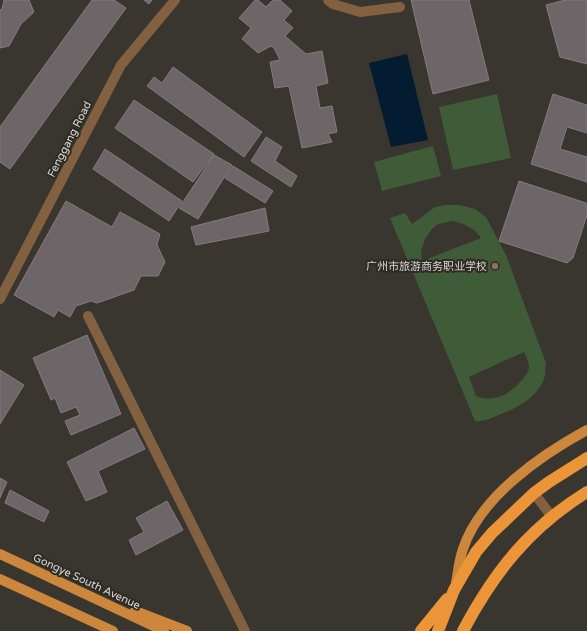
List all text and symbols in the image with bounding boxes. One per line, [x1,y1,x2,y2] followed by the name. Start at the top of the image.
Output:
[45,99,94,179] street label: Fenggang Road
[366,260,487,273] place label: 广州市旅游商务职业学校
[490,261,500,271] marker: 广州市旅游商务职业学校
[31,551,142,612] street label: Gongye South Avenue

